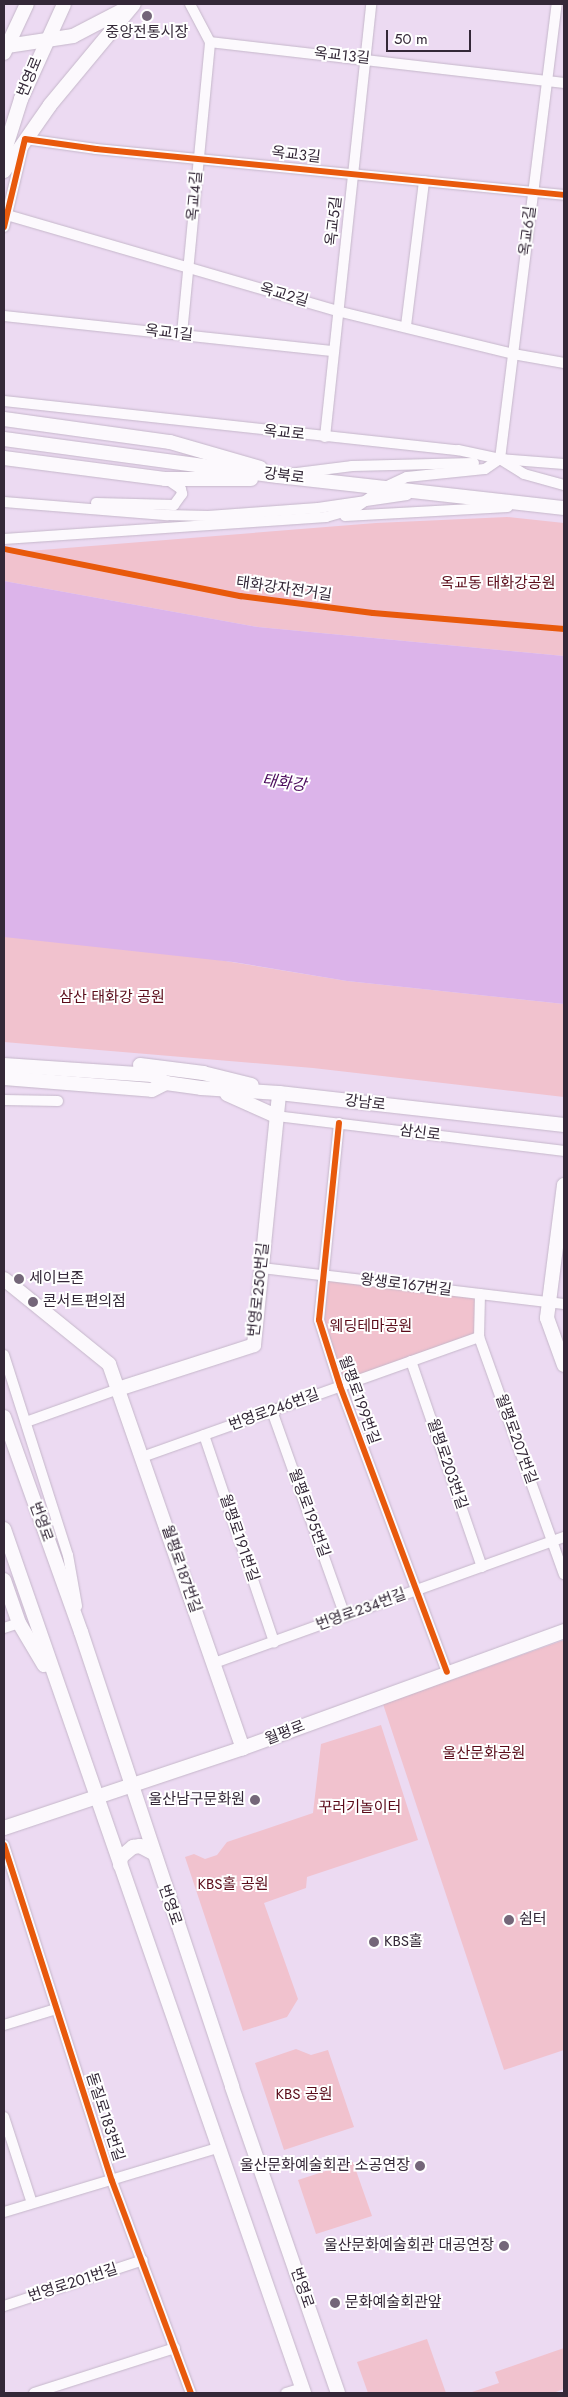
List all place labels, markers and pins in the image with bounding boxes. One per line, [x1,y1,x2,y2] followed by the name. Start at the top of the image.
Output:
[141,10,153,22] marker: 중앙전통시장
[106,24,188,42] place label: 중앙전통시장
[29,1270,84,1288] place label: 세이브존
[13,1273,25,1285] marker: 세이브존
[43,1293,126,1311] place label: 콘서트편의점
[27,1296,39,1308] marker: 콘서트편의점
[148,1791,245,1809] place label: 울산남구문화원
[249,1794,261,1806] marker: 울산남구문화원
[519,1911,547,1929] place label: 쉼터
[503,1914,515,1926] marker: 쉼터
[384,1933,423,1951] place label: KBS홀
[368,1936,380,1948] marker: KBS홀
[240,2157,410,2175] place label: 울산문화예술회관 소공연장
[414,2160,426,2172] marker: 울산문화예술회관 소공연장
[324,2237,494,2255] place label: 울산문화예술회관 대공연장
[498,2240,510,2252] marker: 울산문화예술회관 대공연장
[345,2294,442,2312] place label: 문화예술회관앞
[329,2297,341,2309] marker: 문화예술회관앞

